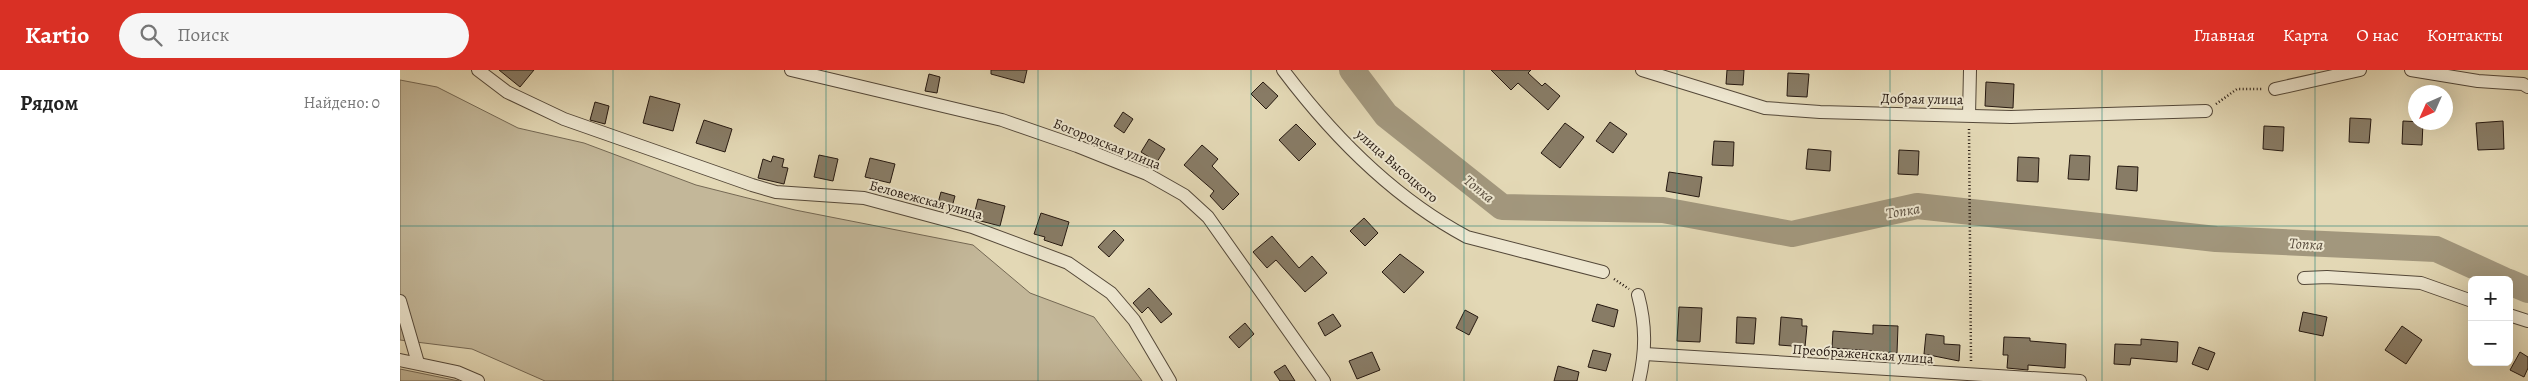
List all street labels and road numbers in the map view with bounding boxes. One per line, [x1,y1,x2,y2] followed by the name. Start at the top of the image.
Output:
[1881,89,1964,109] street label: Добрая улица
[1050,114,1164,174] street label: Богородская улица
[1351,124,1442,207] street label: улица Высоцкого
[867,176,985,224] street label: Беловежская улица
[1792,340,1935,368] street label: Преображенская улица

